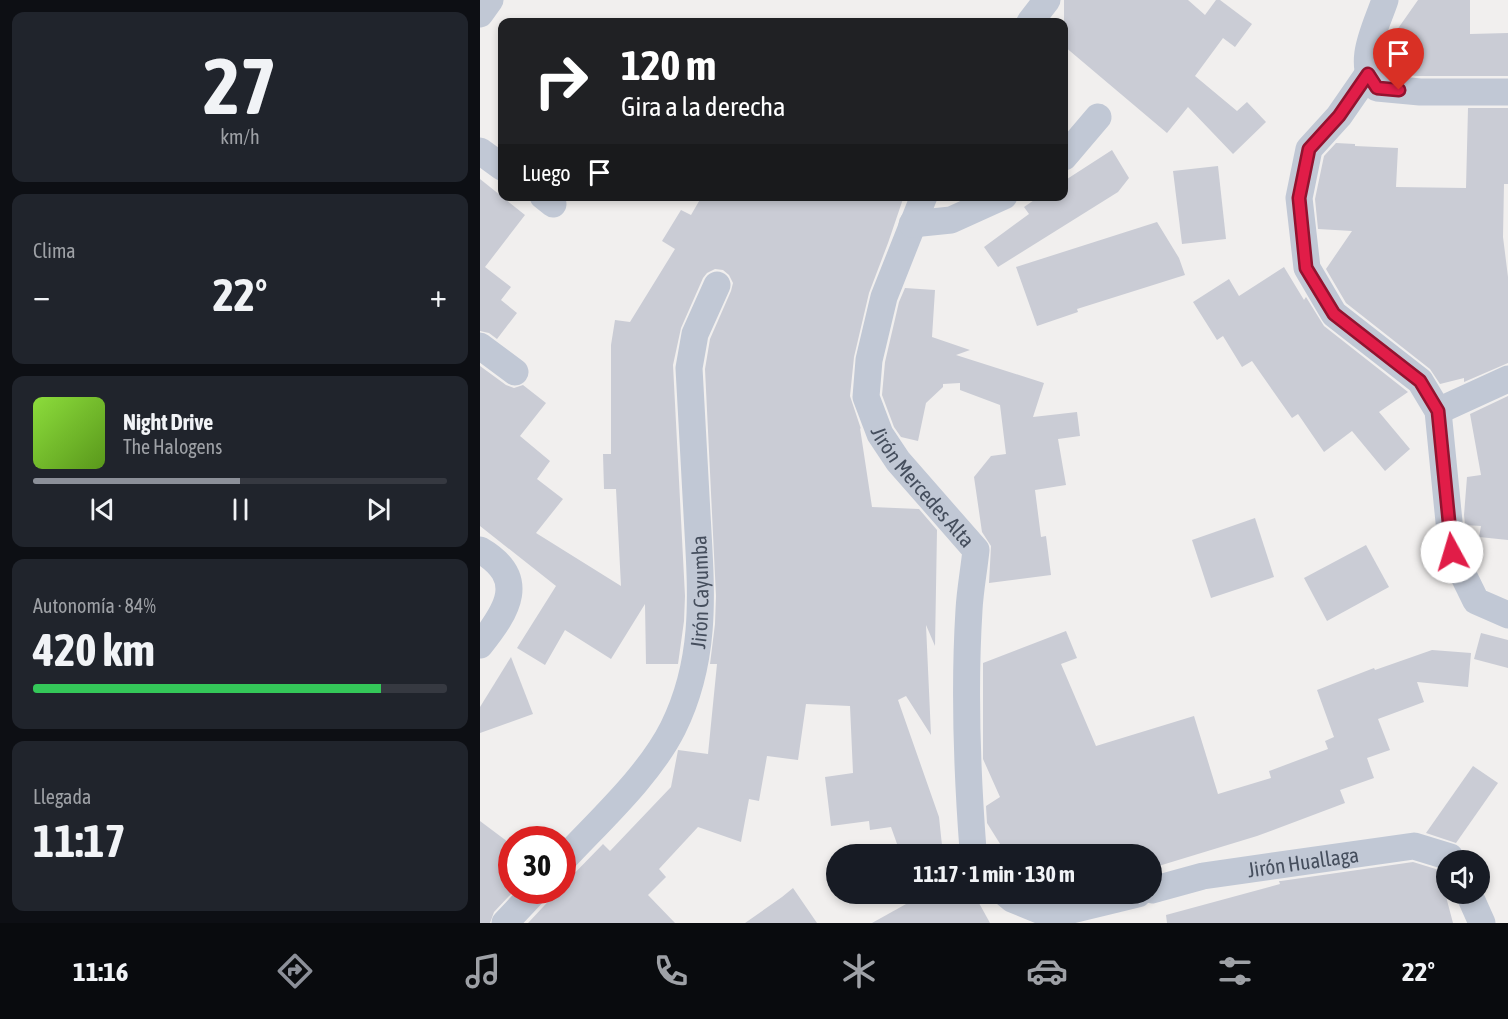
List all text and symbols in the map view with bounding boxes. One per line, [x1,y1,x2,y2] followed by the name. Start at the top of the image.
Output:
[1373,28,1424,90] pin
[1382,37,1415,70] icon: arrive
[203,41,277,131] text: 27
[621,41,716,89] text: 120 m
[522,42,600,120] icon: right
[621,91,786,122] text: Gira a la derecha
[220,125,260,148] text: km/h
[583,156,616,189] icon: arrive
[522,160,571,186] text: Luego
[33,239,76,262] text: Clima
[213,269,267,321] text: 22°
[33,276,50,314] text: −
[430,276,447,314] text: +
[123,409,213,435] text: Night Drive
[866,423,980,552] street label: Jirón Mercedes Alta
[123,435,222,458] text: The Halogens
[86,493,119,526] icon: previous
[224,493,257,526] icon: pause
[362,493,395,526] icon: next
[1420,520,1484,584] position arrow
[685,535,712,650] street label: Jirón Cayumba
[33,594,156,617] text: Autonomía · 84%
[33,624,155,676] text: 420 km
[33,785,91,808] text: Llegada
[33,815,126,867] text: 11:17
[498,826,576,904] speed limit sign: 30
[1246,842,1360,882] street label: Jirón Huallaga
[1436,850,1490,904] map controls
[1436,850,1490,904] button: sound
[913,861,1075,887] text: 11:17 · 1 min · 130 m
[274,950,316,992] icon: directions
[462,950,504,992] icon: music
[650,950,692,992] icon: phone
[838,950,880,992] icon: climate
[1026,950,1068,992] icon: car
[1214,950,1256,992] icon: filters
[73,956,129,987] text: 11:16
[1402,956,1435,987] text: 22°

